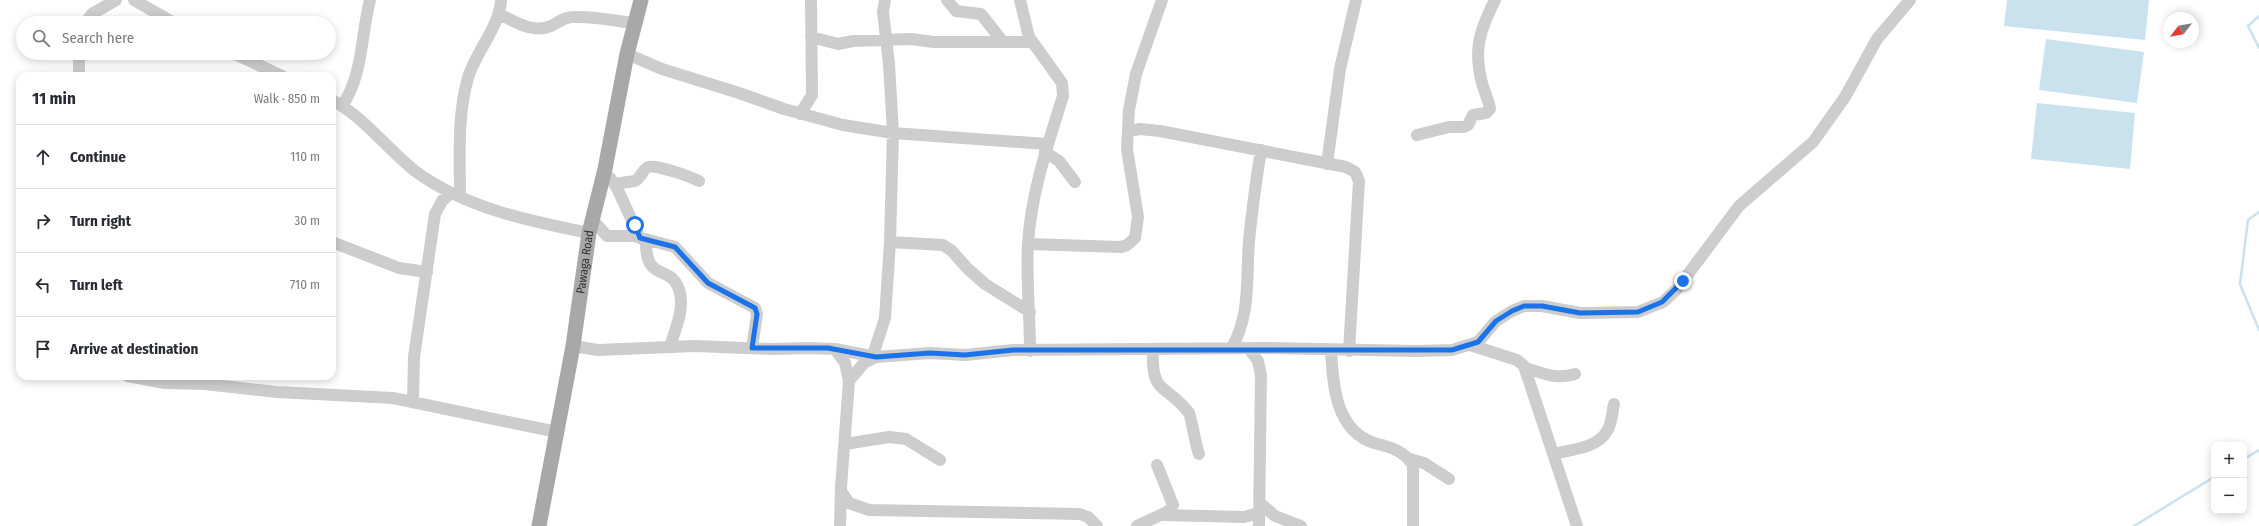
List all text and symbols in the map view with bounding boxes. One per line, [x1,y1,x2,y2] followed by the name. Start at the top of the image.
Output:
[2163,12,2199,48] north arrow
[16,16,336,60] search box
[30,27,52,49] icon: search
[62,29,134,47] text: Search here
[32,88,76,109] text: 11 min
[254,91,320,106] text: Walk · 850 m
[32,146,54,168] icon: ahead
[70,148,126,166] text: Continue
[290,149,320,164] text: 110 m
[32,210,54,232] icon: right
[70,212,131,230] text: Turn right
[294,213,320,228] text: 30 m
[626,216,644,234] route start
[573,229,596,295] street label: Pawaga Road
[1674,272,1692,290] route end
[32,274,54,296] icon: left
[70,276,123,294] text: Turn left
[290,277,320,292] text: 710 m
[32,338,54,360] icon: arrive
[70,340,198,358] text: Arrive at destination
[2211,442,2247,514] map controls
[2211,442,2247,478] button: +
[2211,478,2247,514] button: −

